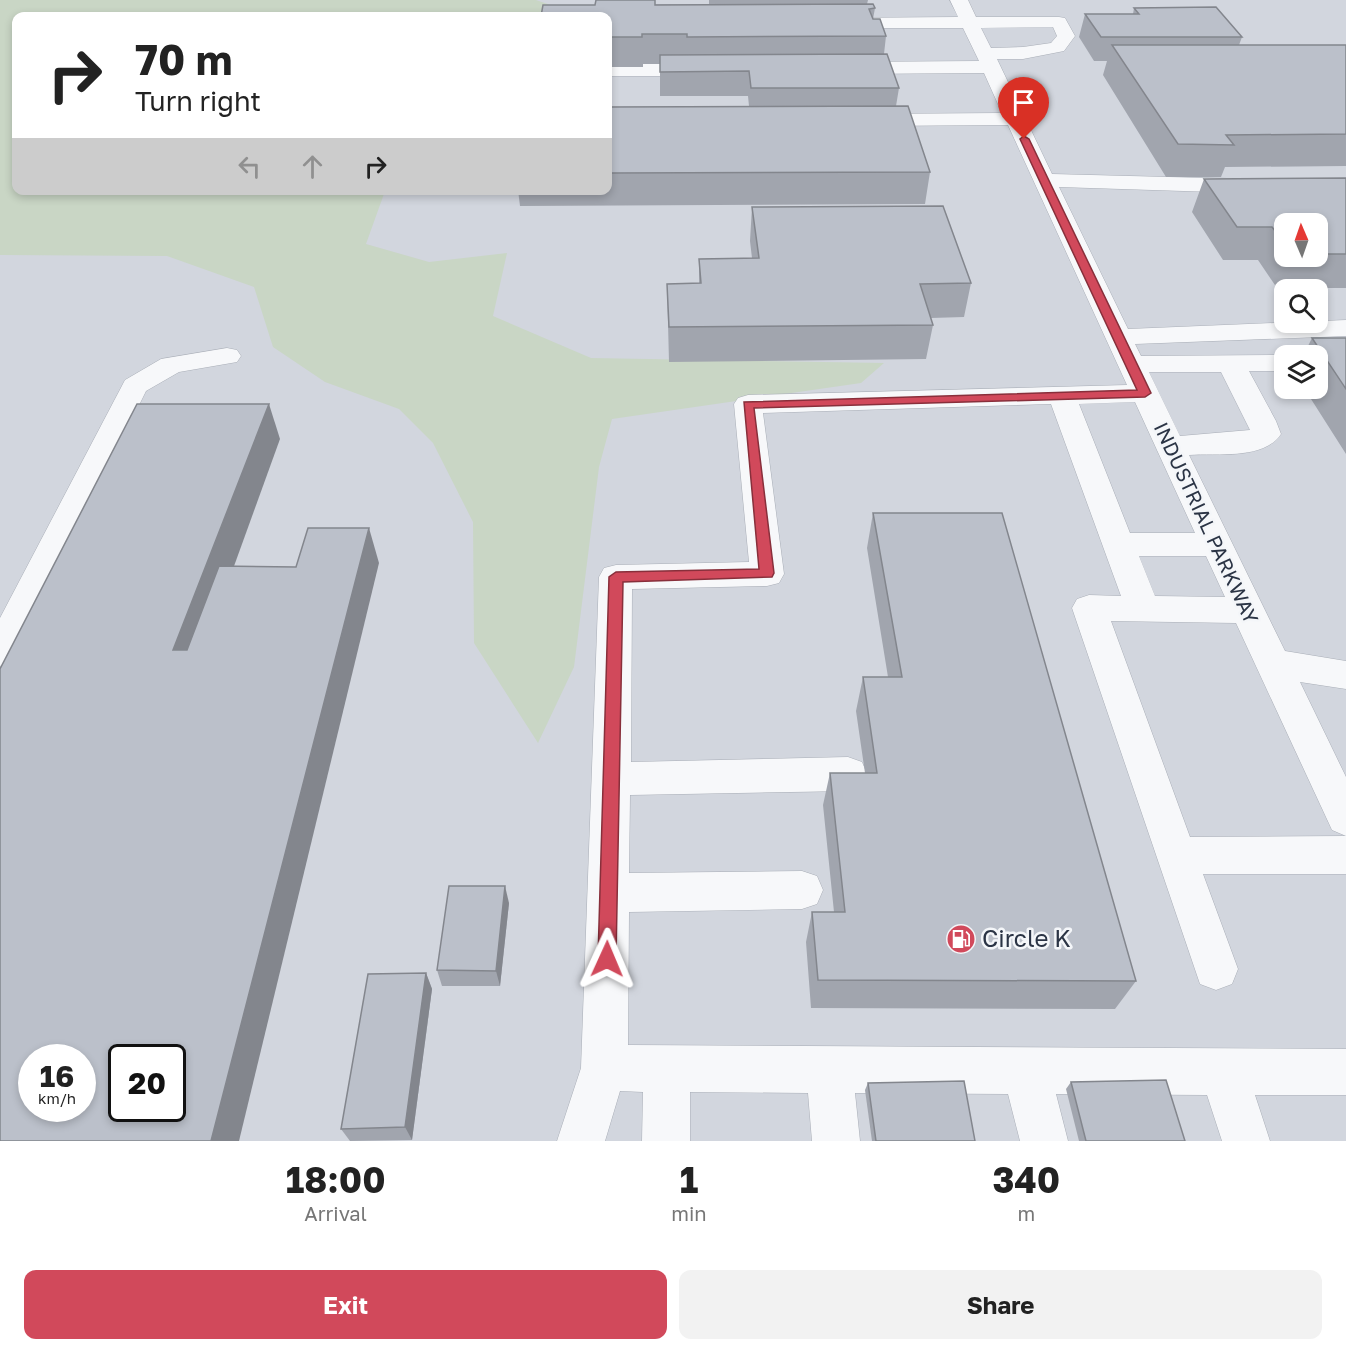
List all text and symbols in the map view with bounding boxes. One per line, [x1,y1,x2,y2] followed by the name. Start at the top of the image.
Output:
[135,34,232,84] text: 70 m
[36,36,114,114] icon: right
[998,77,1049,139] pin
[135,85,261,117] text: Turn right
[1007,86,1040,119] icon: arrive
[233,150,266,183] icon: left
[296,150,329,183] icon: ahead
[359,150,392,183] icon: right
[1274,213,1328,267] north arrow
[1274,213,1328,399] map controls
[1274,279,1328,333] button: search
[1274,345,1328,399] button: layers
[1150,418,1264,627] street label: INDUSTRIAL PARKWAY
[945,923,977,955] fuel station icon: Circle K
[982,923,1071,952] place label: Circle K
[575,927,639,991] position arrow
[108,1044,186,1122] speed limit sign: 20
[40,1058,74,1094] text: 16
[38,1089,76,1107] text: km/h
[286,1158,386,1201] text: 18:00
[680,1158,698,1201] text: 1
[992,1158,1060,1201] text: 340
[304,1201,367,1225] text: Arrival
[671,1201,707,1225] text: min
[1017,1201,1035,1225] text: m
[24,1270,667,1339] button: Exit
[679,1270,1322,1339] button: Share

